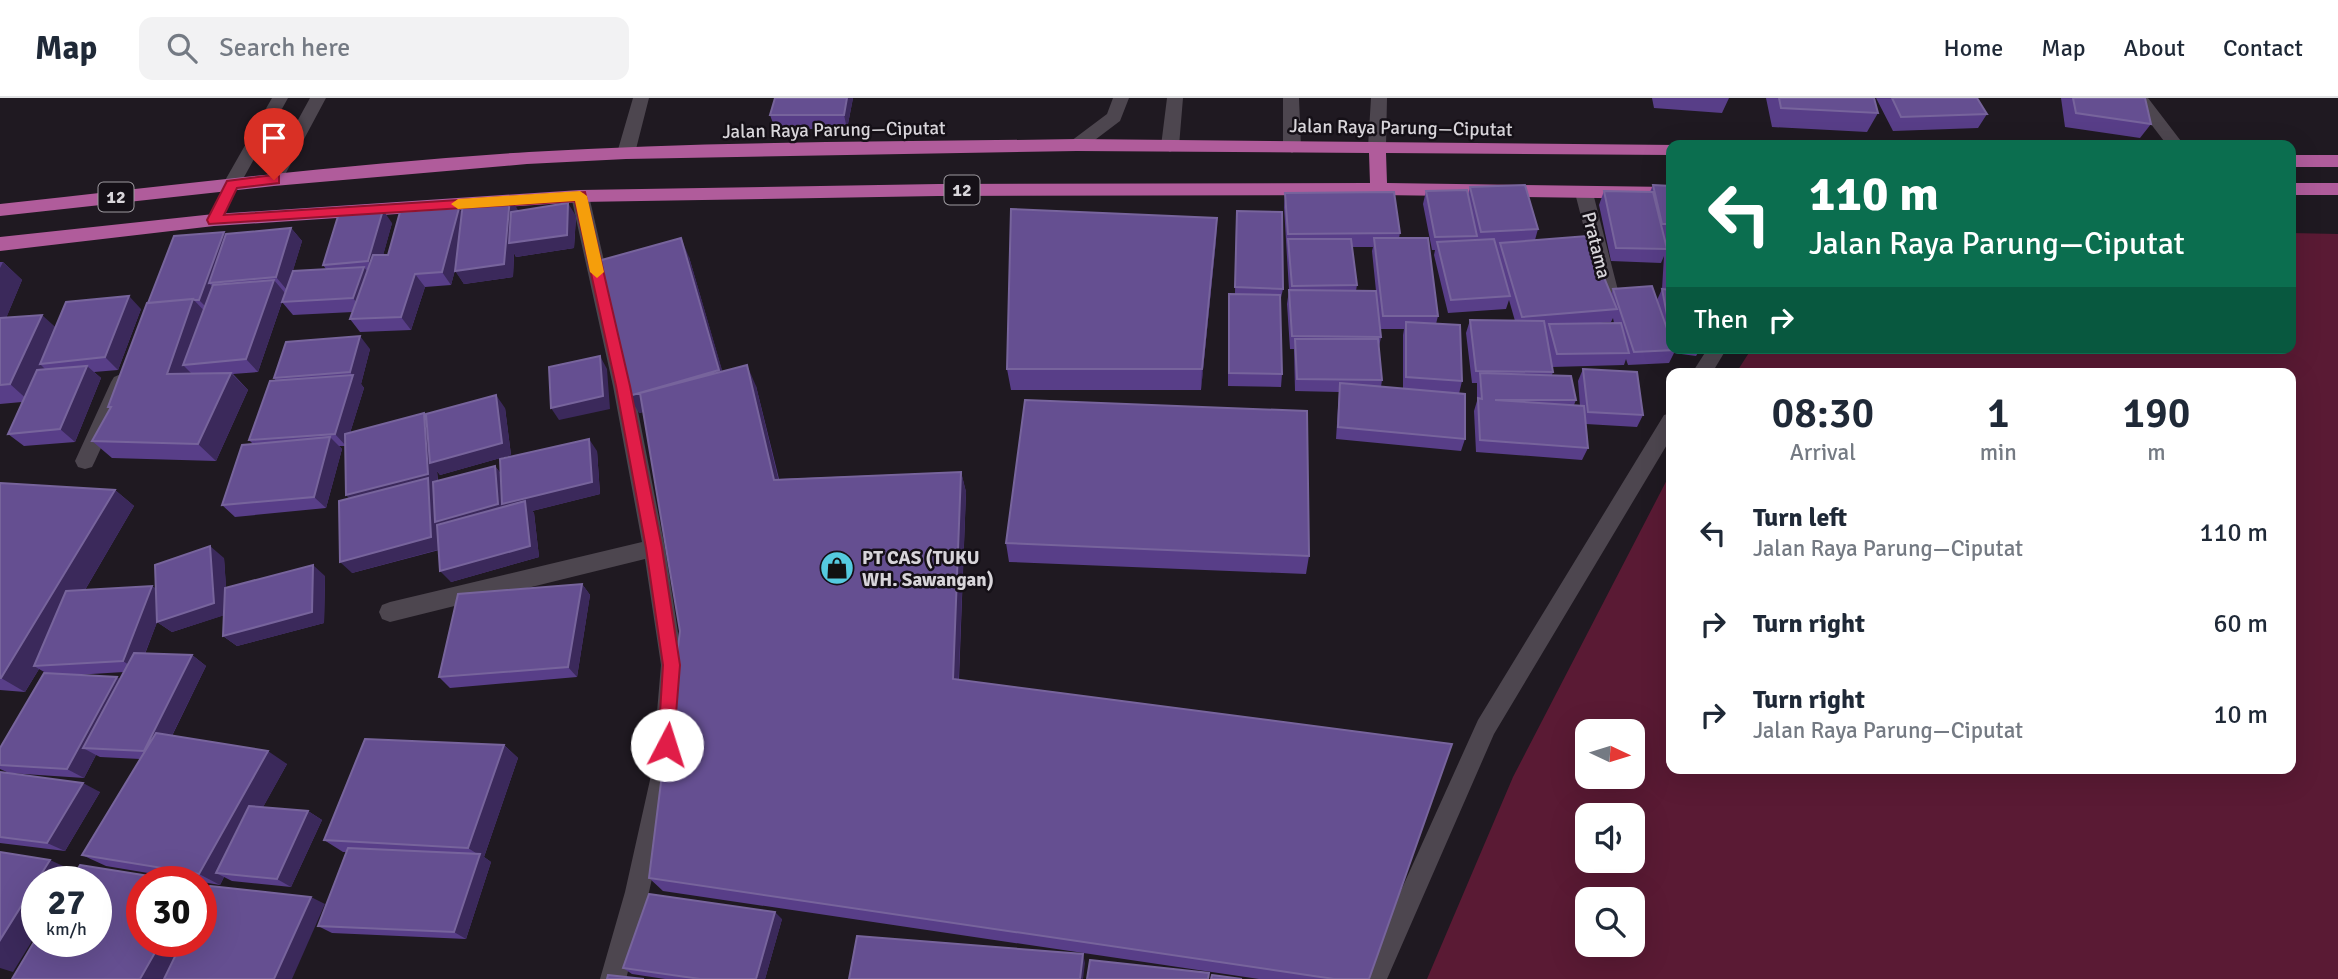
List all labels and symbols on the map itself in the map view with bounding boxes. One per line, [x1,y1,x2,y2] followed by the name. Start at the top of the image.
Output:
[244,108,304,180] pin
[1289,114,1513,142] street label: Jalan Raya Parung—Ciputat
[722,116,946,144] street label: Jalan Raya Parung—Ciputat
[944,176,979,204] road number: 12
[99,182,134,212] road number: 12
[1576,209,1616,281] street label: Pratama
[862,546,994,592] place label: PT CAS (TUKU WH. Sawangan)
[818,549,856,587] shop icon: PT CAS (TUKU WH. Sawangan)
[630,708,704,782] position arrow
[1575,719,1645,789] north arrow
[126,866,217,957] speed limit sign: 30

